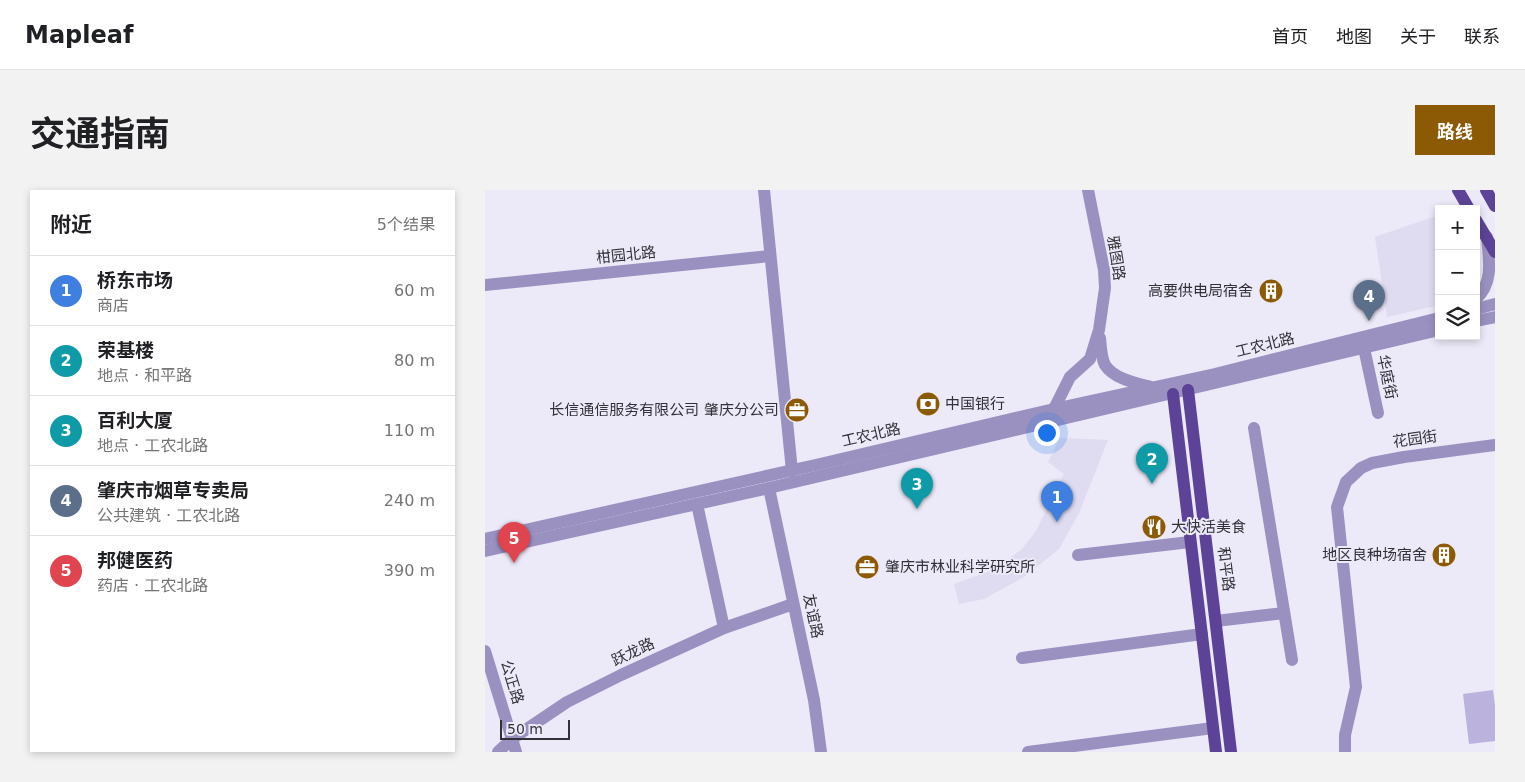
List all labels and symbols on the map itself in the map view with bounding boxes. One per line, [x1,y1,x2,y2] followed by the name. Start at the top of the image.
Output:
[1104,234,1128,282] street label: 雅图路
[595,243,657,267] street label: 柑园北路
[1258,278,1284,304] building icon: 高要供电局宿舍
[1353,280,1385,321] pin: 4
[1148,282,1253,300] place label: 高要供电局宿舍
[1234,329,1296,361] street label: 工农北路
[1374,353,1400,401] street label: 华庭街
[915,391,941,417] bank icon: 中国银行
[945,395,1005,413] place label: 中国银行
[784,397,810,423] office icon: 长信通信服务有限公司 肇庆分公司
[549,401,779,419] place label: 长信通信服务有限公司 肇庆分公司
[840,419,902,451] street label: 工农北路
[1034,420,1060,446] your location
[1391,427,1439,451] street label: 花园街
[1136,443,1168,484] pin: 2
[901,468,933,509] pin: 3
[1041,481,1073,522] pin: 1
[1141,514,1167,540] restaurant icon: 大快活美食
[1171,518,1246,536] place label: 大快活美食
[498,522,530,563] pin: 5
[1431,542,1457,568] building icon: 地区良种场宿舍
[1214,546,1238,592] street label: 和平路
[1322,546,1427,564] place label: 地区良种场宿舍
[854,554,880,580] office icon: 肇庆市林业科学研究所
[885,558,1035,576] place label: 肇庆市林业科学研究所
[800,592,826,640] street label: 友谊路
[609,634,657,670] street label: 跃龙路
[497,658,527,706] street label: 公正路
[500,717,570,740] scale bar

